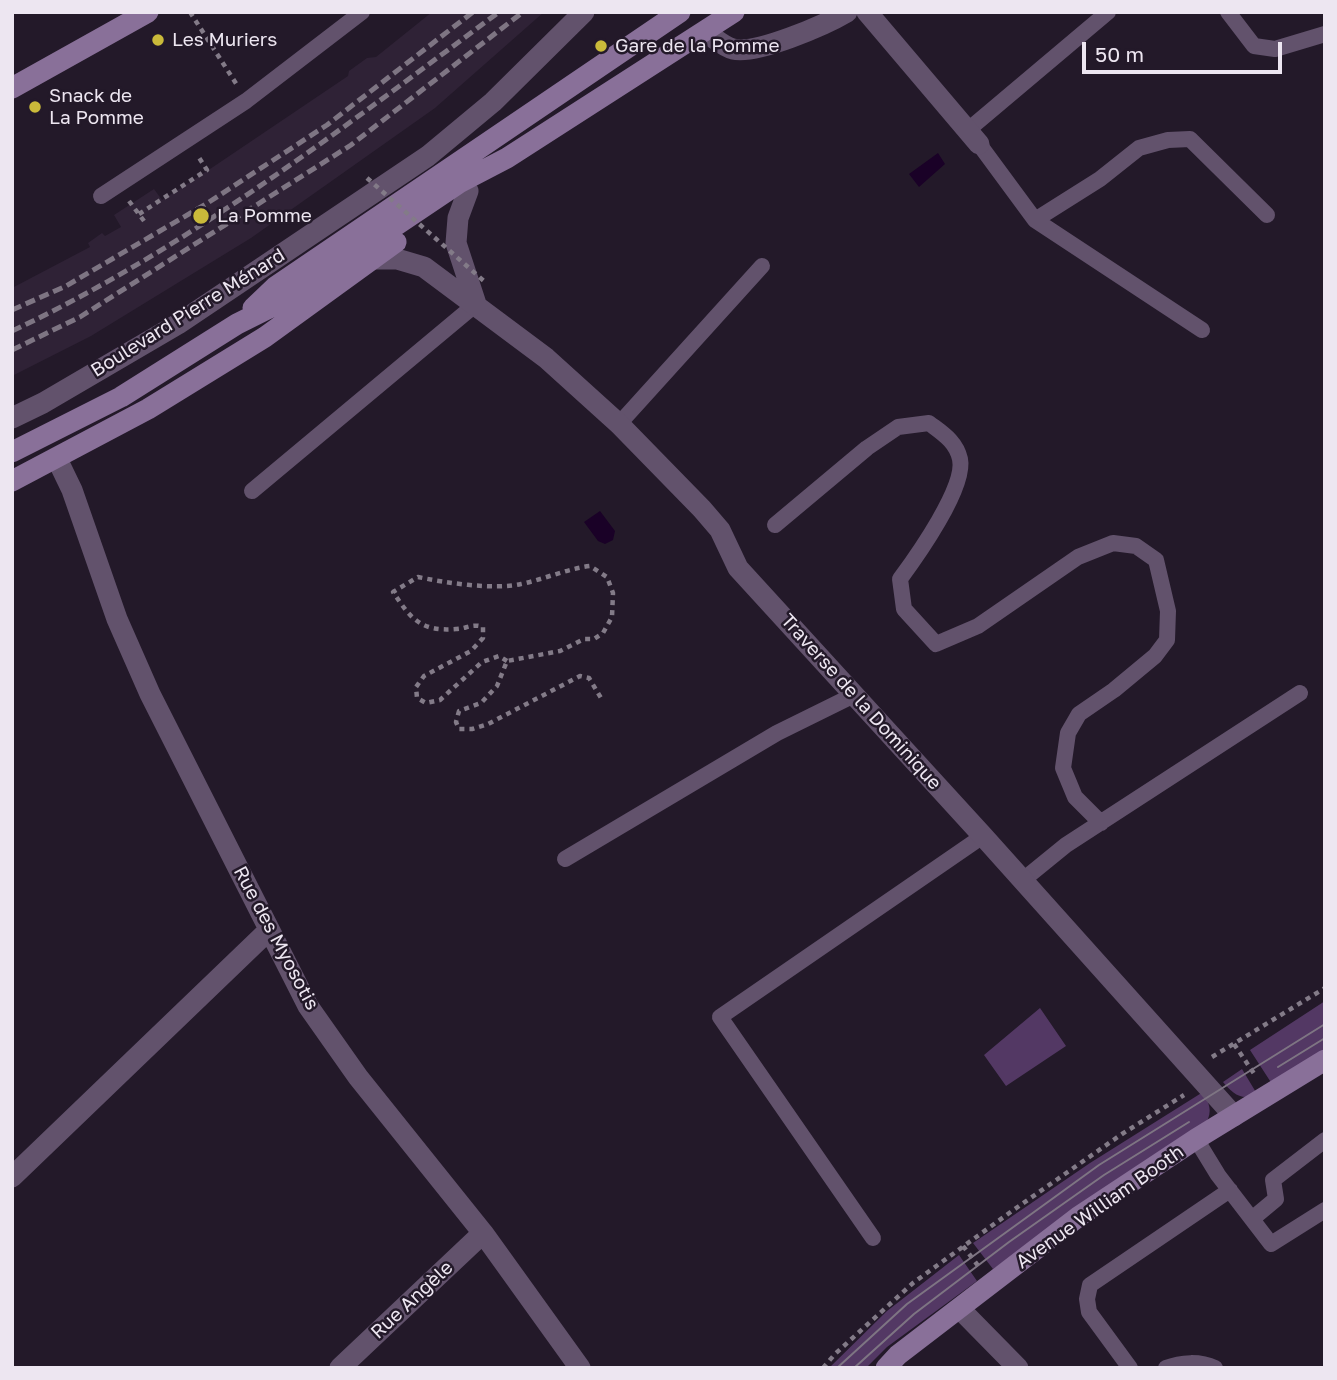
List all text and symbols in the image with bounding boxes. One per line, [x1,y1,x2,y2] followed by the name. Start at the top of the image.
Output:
[1085,28,1284,72] scale bar
[172,29,277,51] place label: Les Muriers
[150,32,166,48] marker: Les Muriers
[615,35,779,57] place label: Gare de la Pomme
[593,38,609,54] marker: Gare de la Pomme
[1095,41,1144,67] text: 50 m
[49,85,144,129] place label: Snack de La Pomme
[27,99,43,115] marker: Snack de La Pomme
[217,205,312,227] place label: La Pomme
[191,206,211,226] marker: La Pomme
[87,244,289,382] street label: Boulevard Pierre Ménard
[776,609,946,795] street label: Traverse de la Dominique
[228,862,324,1014] street label: Rue des Myosotis
[1012,1140,1188,1274] street label: Avenue William Booth
[366,1256,458,1344] street label: Rue Angèle

